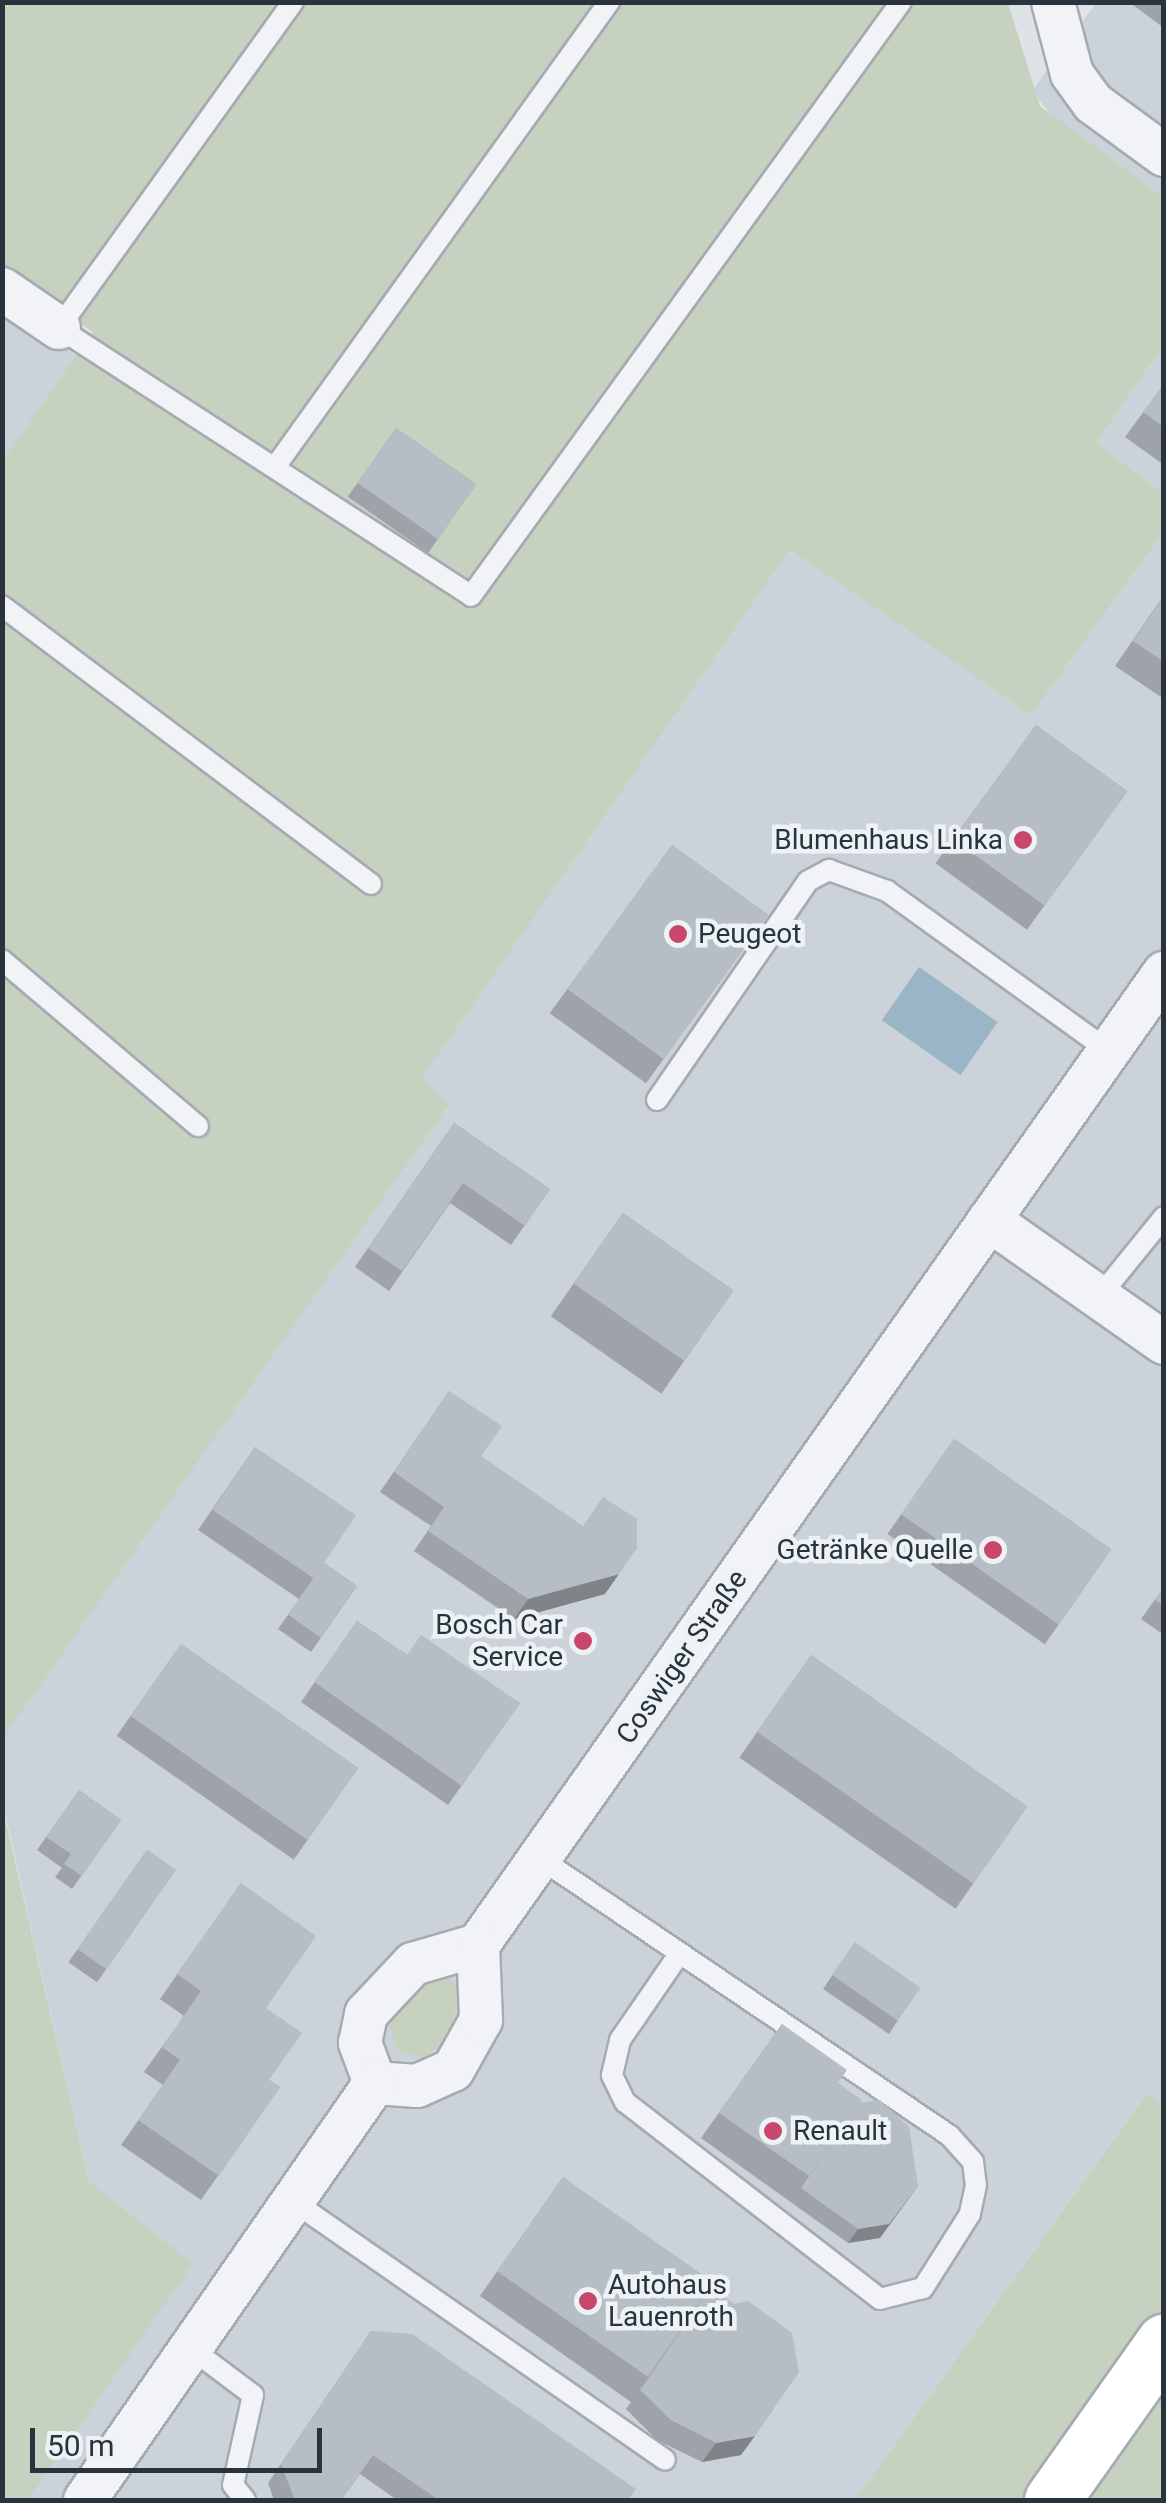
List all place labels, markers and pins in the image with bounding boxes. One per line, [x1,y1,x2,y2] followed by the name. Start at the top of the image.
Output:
[774,823,1003,857] place label: Blumenhaus Linka
[1012,829,1034,851] marker: Blumenhaus Linka
[698,917,801,951] place label: Peugeot
[667,923,689,945] marker: Peugeot
[777,1533,973,1567] place label: Getränke Quelle
[982,1539,1004,1561] marker: Getränke Quelle
[435,1608,563,1674] place label: Bosch Car Service
[572,1630,594,1652] marker: Bosch Car Service
[793,2114,887,2148] place label: Renault
[762,2120,784,2142] marker: Renault
[608,2268,734,2334] place label: Autohaus Lauenroth
[577,2290,599,2312] marker: Autohaus Lauenroth

